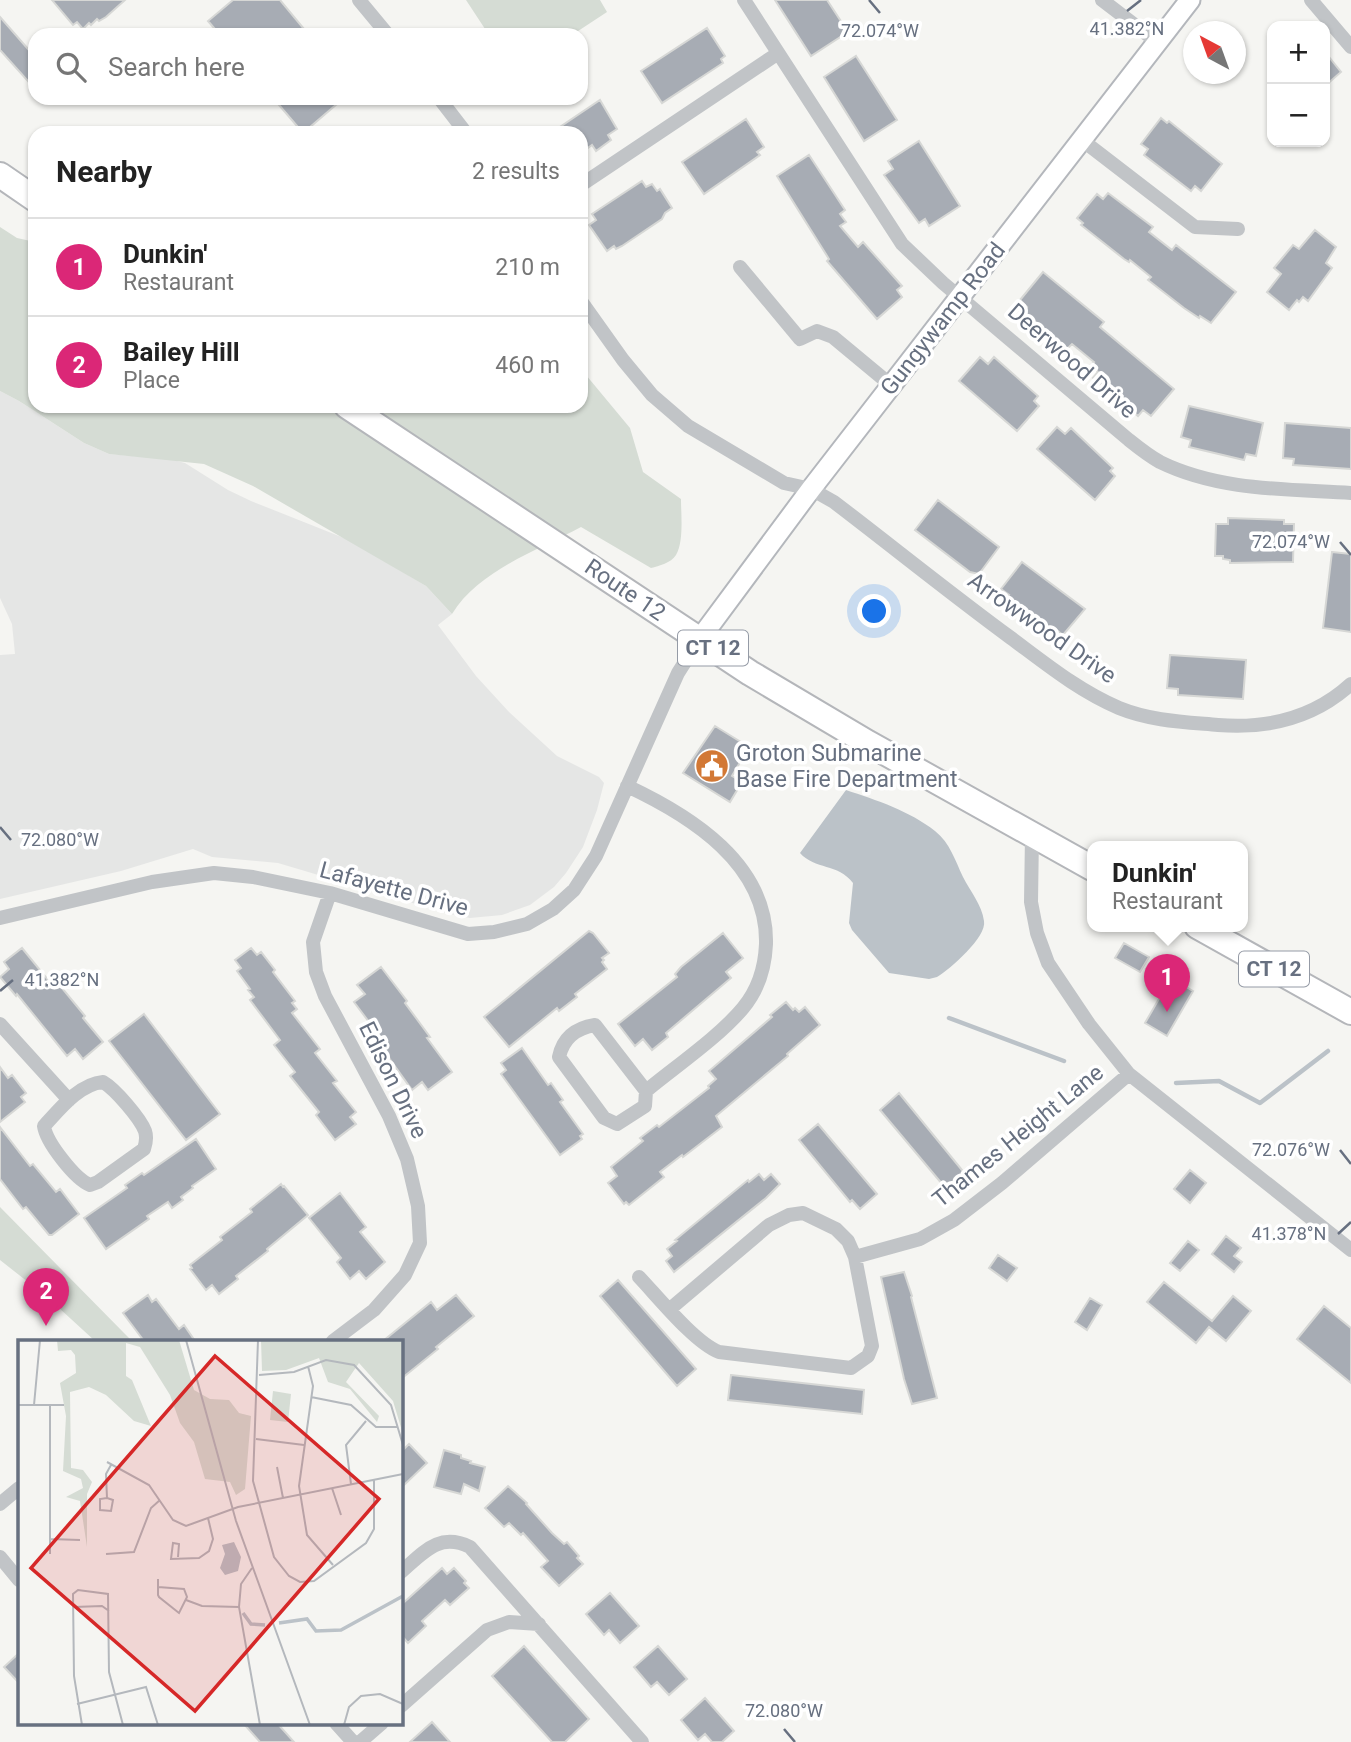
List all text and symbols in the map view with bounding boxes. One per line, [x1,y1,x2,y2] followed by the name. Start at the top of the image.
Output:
[1090,18,1164,39] text: 41.382°N
[841,20,919,41] text: 72.074°W
[1183,21,1246,84] north arrow
[1267,21,1330,147] map controls
[1267,21,1330,84] button: +
[28,28,588,105] search box
[52,48,90,86] icon: search
[108,52,245,82] text: Search here
[1267,84,1330,147] button: −
[56,154,152,189] text: Nearby
[472,158,560,185] text: 2 results
[875,237,1011,401] street label: Gungywamp Road
[123,239,207,269] text: Dunkin'
[72,254,86,281] text: 1
[495,254,560,281] text: 210 m
[123,269,234,296] text: Restaurant
[1002,298,1142,424] street label: Deerwood Drive
[123,337,240,367] text: Bailey Hill
[72,352,86,379] text: 2
[495,352,560,379] text: 460 m
[123,367,180,394] text: Place
[1252,531,1330,552] text: 72.074°W
[580,553,670,627] street label: Route 12
[963,567,1121,689] street label: Arrowwood Drive
[857,594,891,628] your location
[678,630,748,666] road number: CT 12
[736,740,958,793] place label: Groton Submarine Base Fire Department
[693,747,731,785] public building icon: Groton Submarine Base Fire Department
[21,829,99,850] text: 72.080°W
[1087,841,1248,932] popup
[317,856,471,922] street label: Lafayette Drive
[1112,858,1196,888] text: Dunkin'
[1112,888,1223,915] text: Restaurant
[1239,951,1309,986] road number: CT 12
[1144,954,1190,1012] pin: 1
[25,969,99,990] text: 41.382°N
[353,1017,433,1143] street label: Edison Drive
[927,1059,1109,1213] street label: Thames Height Lane
[1252,1139,1330,1160] text: 72.076°W
[1252,1223,1326,1244] text: 41.378°N
[23,1268,69,1326] pin: 2
[18,1340,402,1724] inset map
[745,1700,823,1721] text: 72.080°W

